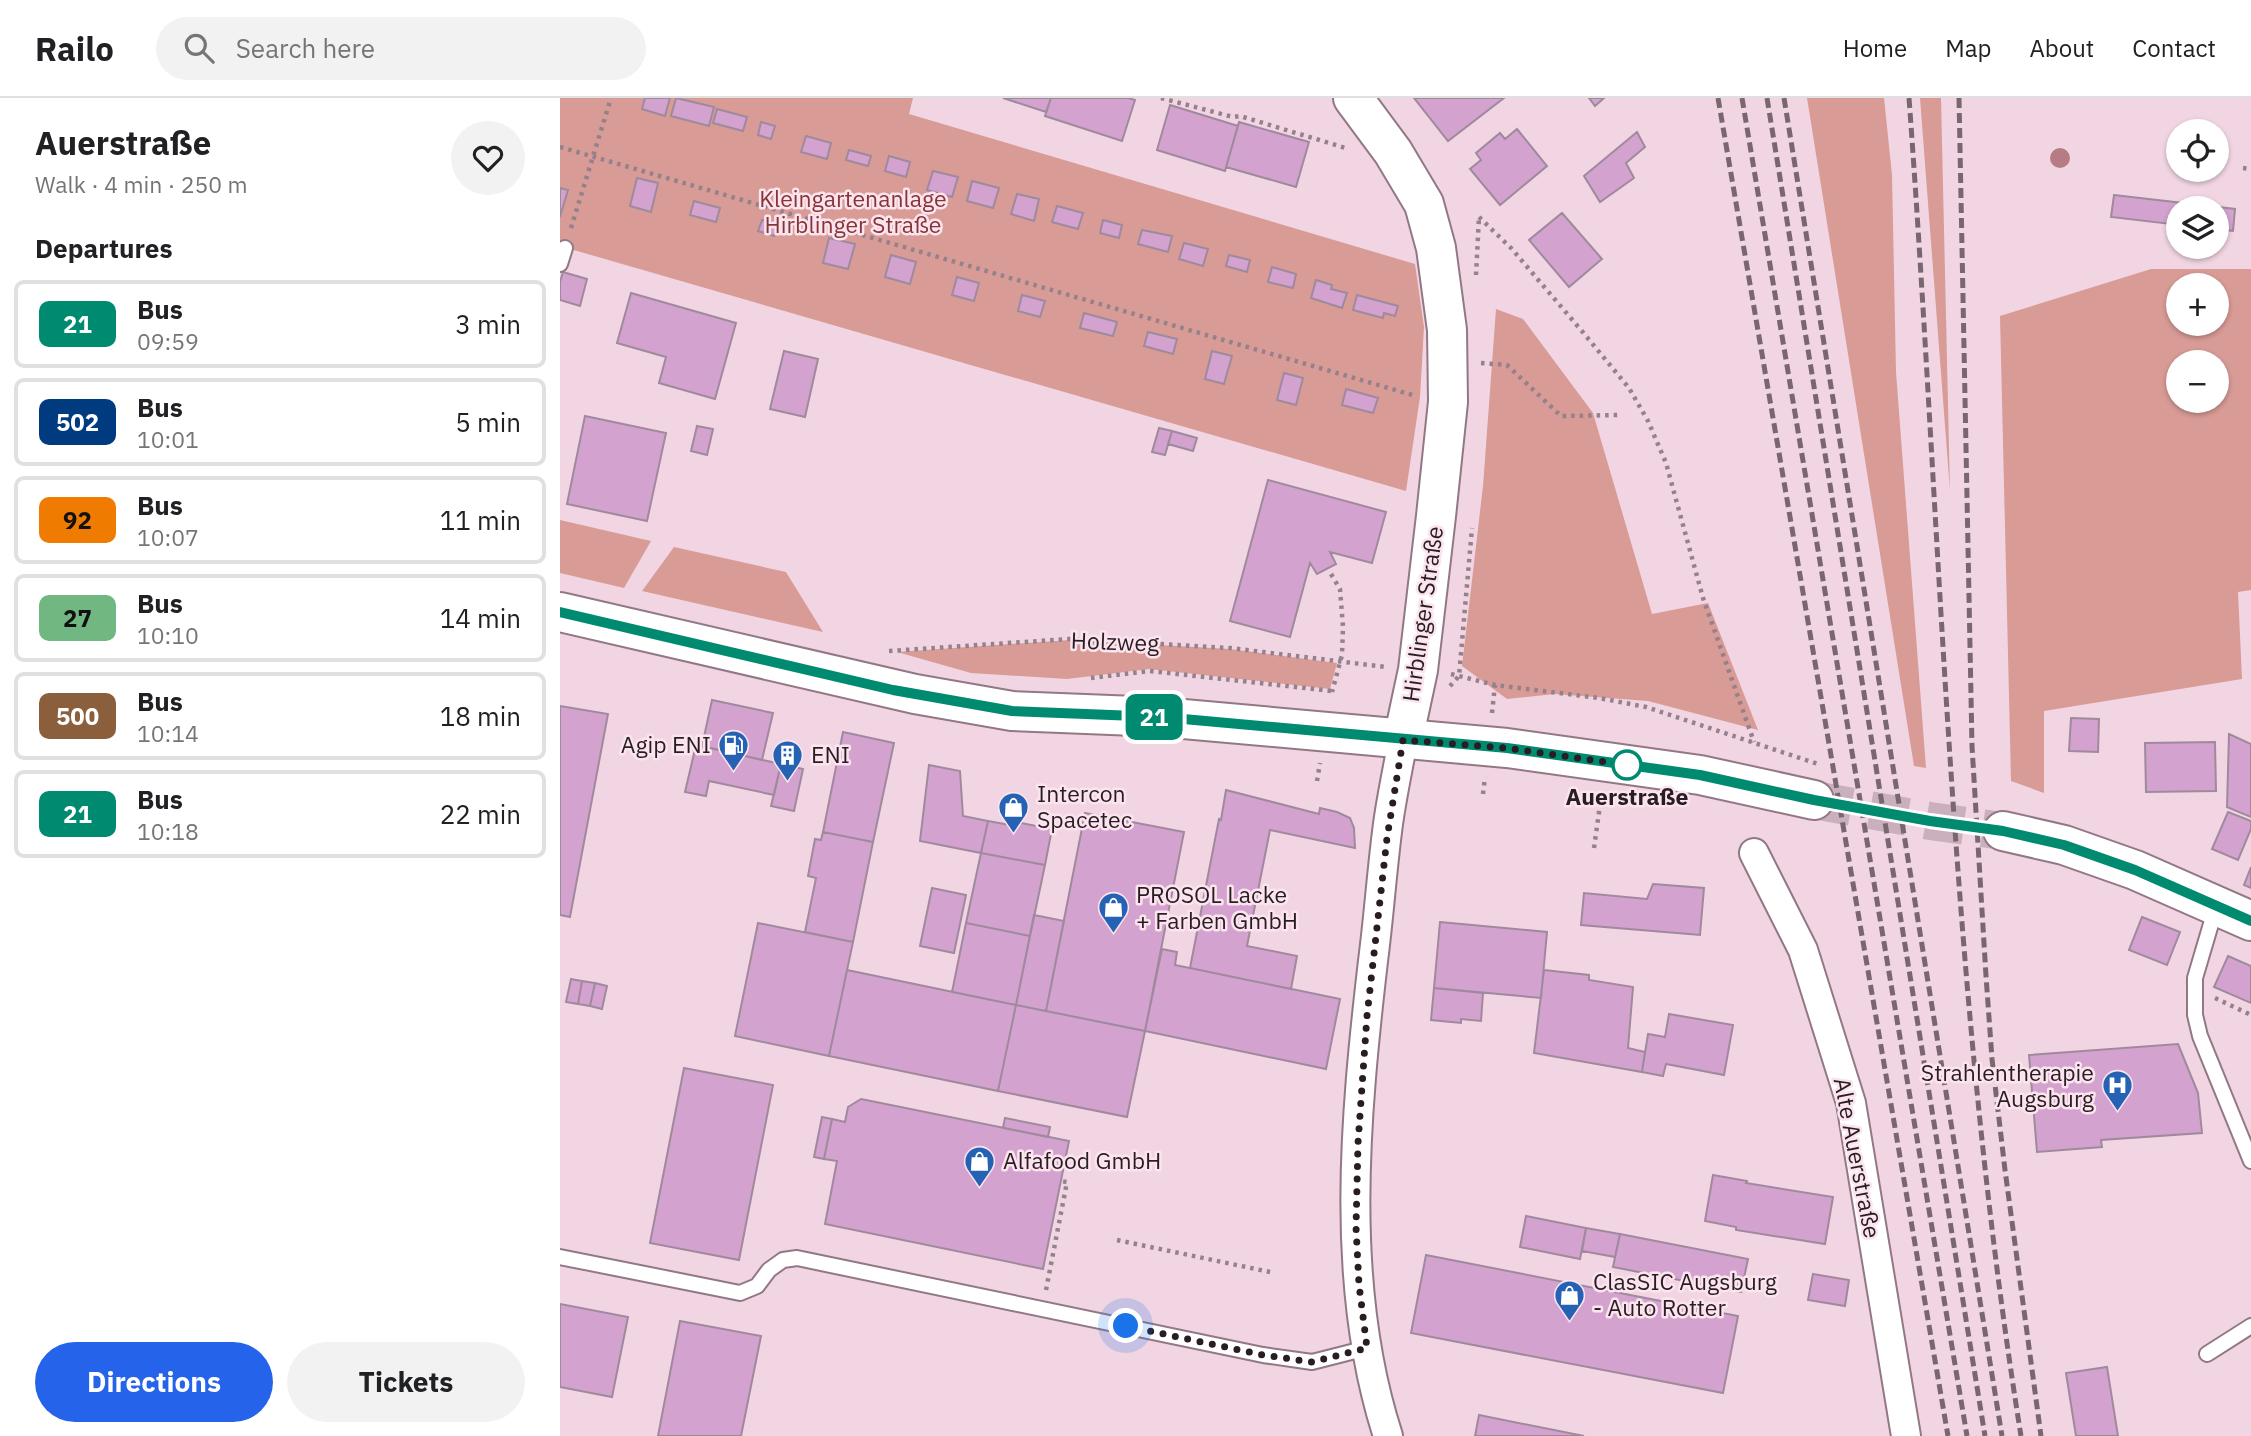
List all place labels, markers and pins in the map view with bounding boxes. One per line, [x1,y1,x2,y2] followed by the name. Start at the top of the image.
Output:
[717,728,751,772] fuel station icon: Agip ENI
[621,729,711,759] place label: Agip ENI
[771,738,805,782] building icon: ENI
[811,739,850,769] place label: ENI
[1612,750,1642,780] marker: Auerstraße
[1037,778,1132,834] place label: Intercon Spacetec
[1566,781,1689,811] place label: Auerstraße
[997,790,1031,834] shop icon: Intercon Spacetec
[1136,879,1298,935] place label: PROSOL Lacke + Farben GmbH
[1096,891,1130,935] shop icon: PROSOL Lacke + Farben GmbH
[1921,1057,2094,1113] place label: Strahlentherapie Augsburg
[2100,1069,2134,1113] hospital icon: Strahlentherapie Augsburg
[963,1144,997,1188] shop icon: Alfafood GmbH
[1003,1145,1161,1175] place label: Alfafood GmbH
[1593,1266,1777,1322] place label: ClasSIC Augsburg - Auto Rotter
[1553,1278,1587,1322] shop icon: ClasSIC Augsburg - Auto Rotter

